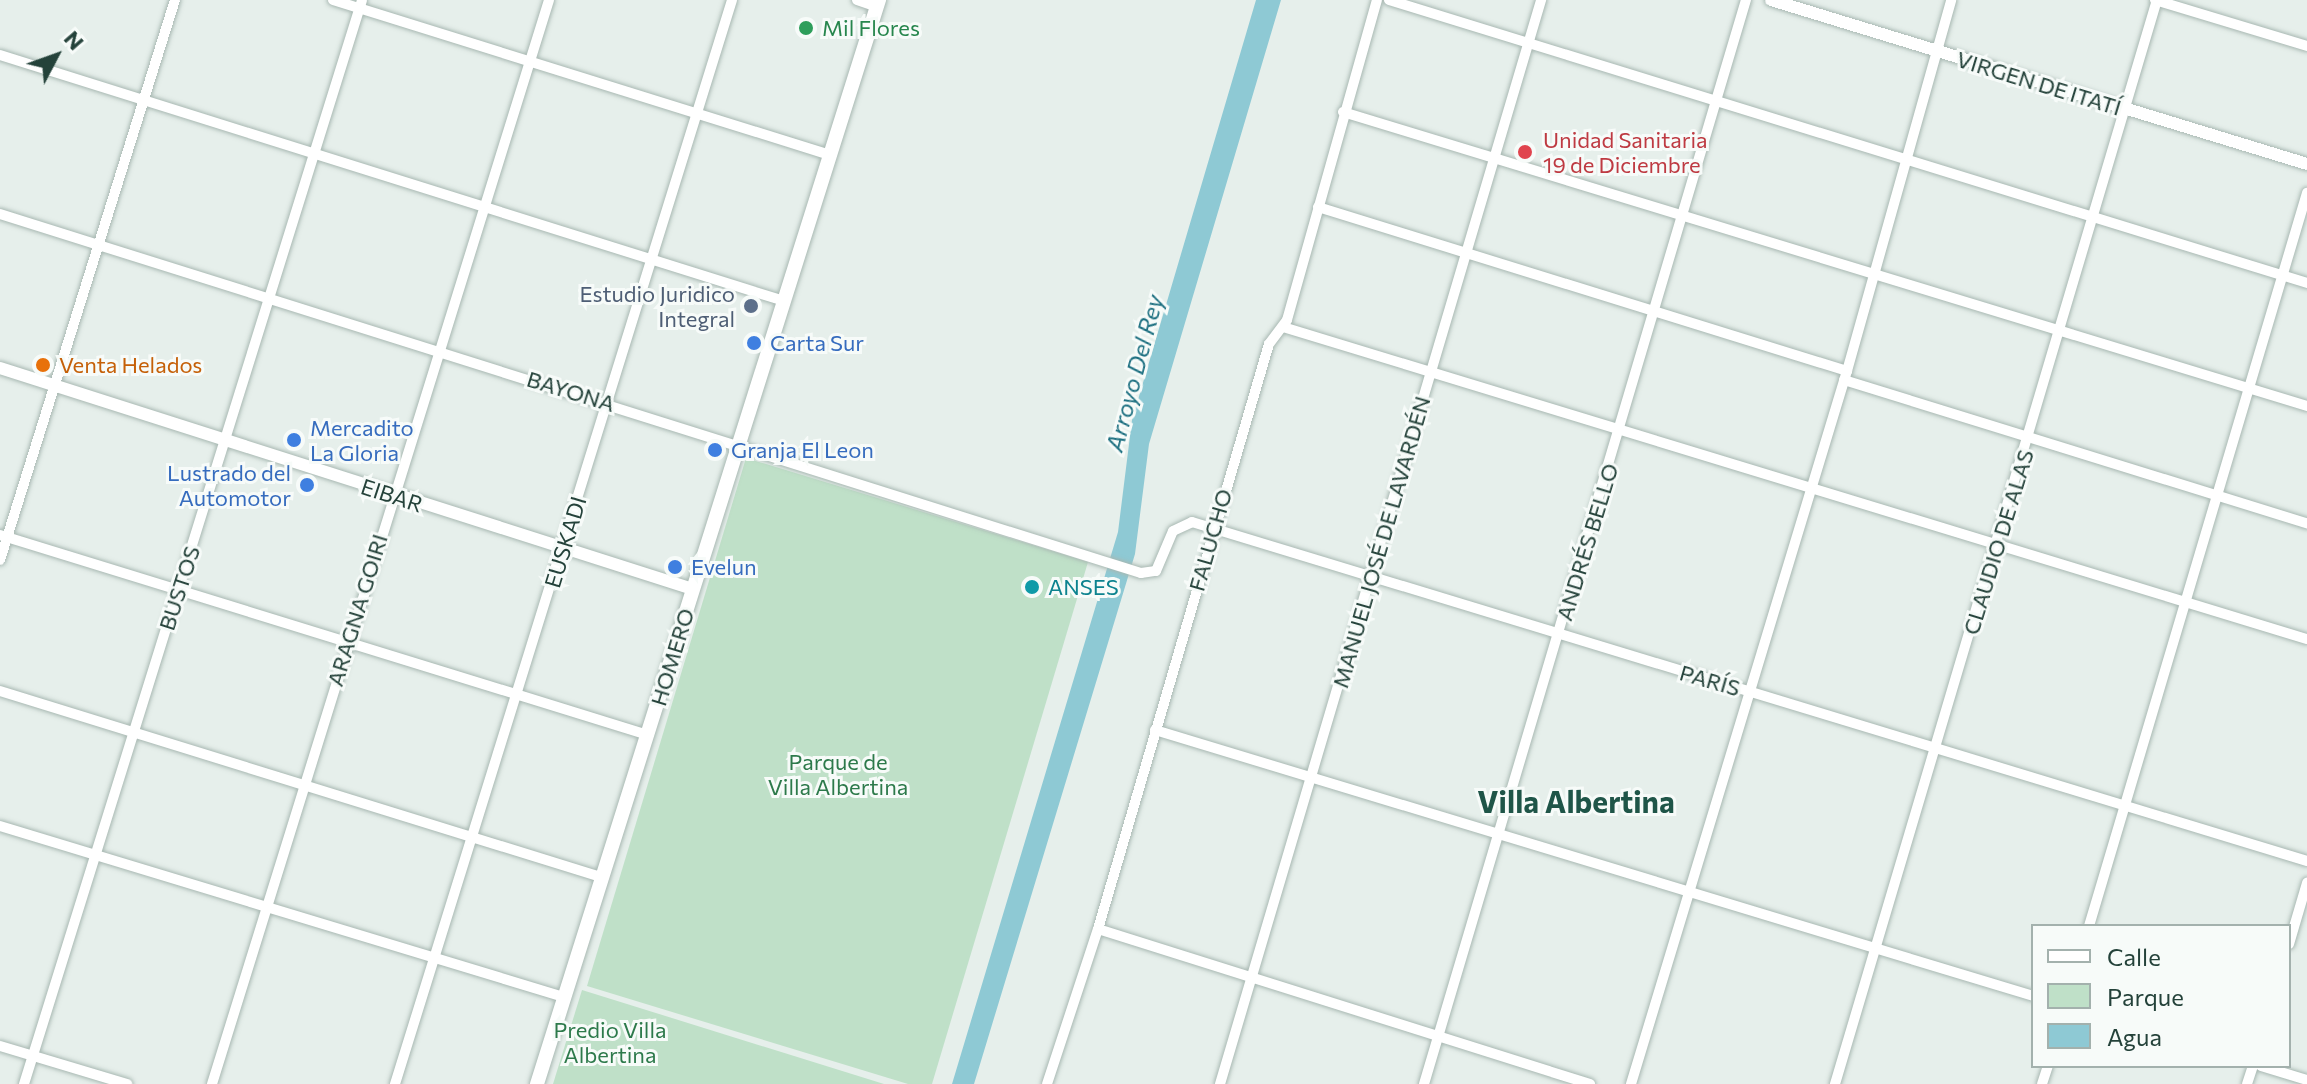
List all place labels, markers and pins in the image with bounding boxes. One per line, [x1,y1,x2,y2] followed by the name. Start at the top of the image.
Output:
[822,15,920,41] place label: Mil Flores
[797,19,815,37] marker: Mil Flores
[1543,126,1708,178] place label: Unidad Sanitaria 19 de Diciembre
[1514,141,1536,163] marker: Unidad Sanitaria 19 de Diciembre
[580,280,735,332] place label: Estudio Juridico Integral
[742,297,760,315] marker: Estudio Juridico Integral
[770,330,864,356] place label: Carta Sur
[745,334,763,352] marker: Carta Sur
[59,352,202,378] place label: Venta Helados
[34,356,52,374] marker: Venta Helados
[310,414,414,466] place label: Mercadito La Gloria
[285,431,303,449] marker: Mercadito La Gloria
[731,437,874,463] place label: Granja El Leon
[706,441,724,459] marker: Granja El Leon
[167,459,291,510] place label: Lustrado del Automotor
[298,476,316,494] marker: Lustrado del Automotor
[691,554,757,580] place label: Evelun
[666,558,684,576] marker: Evelun
[1048,574,1119,600] place label: ANSES
[1023,578,1041,596] marker: ANSES

